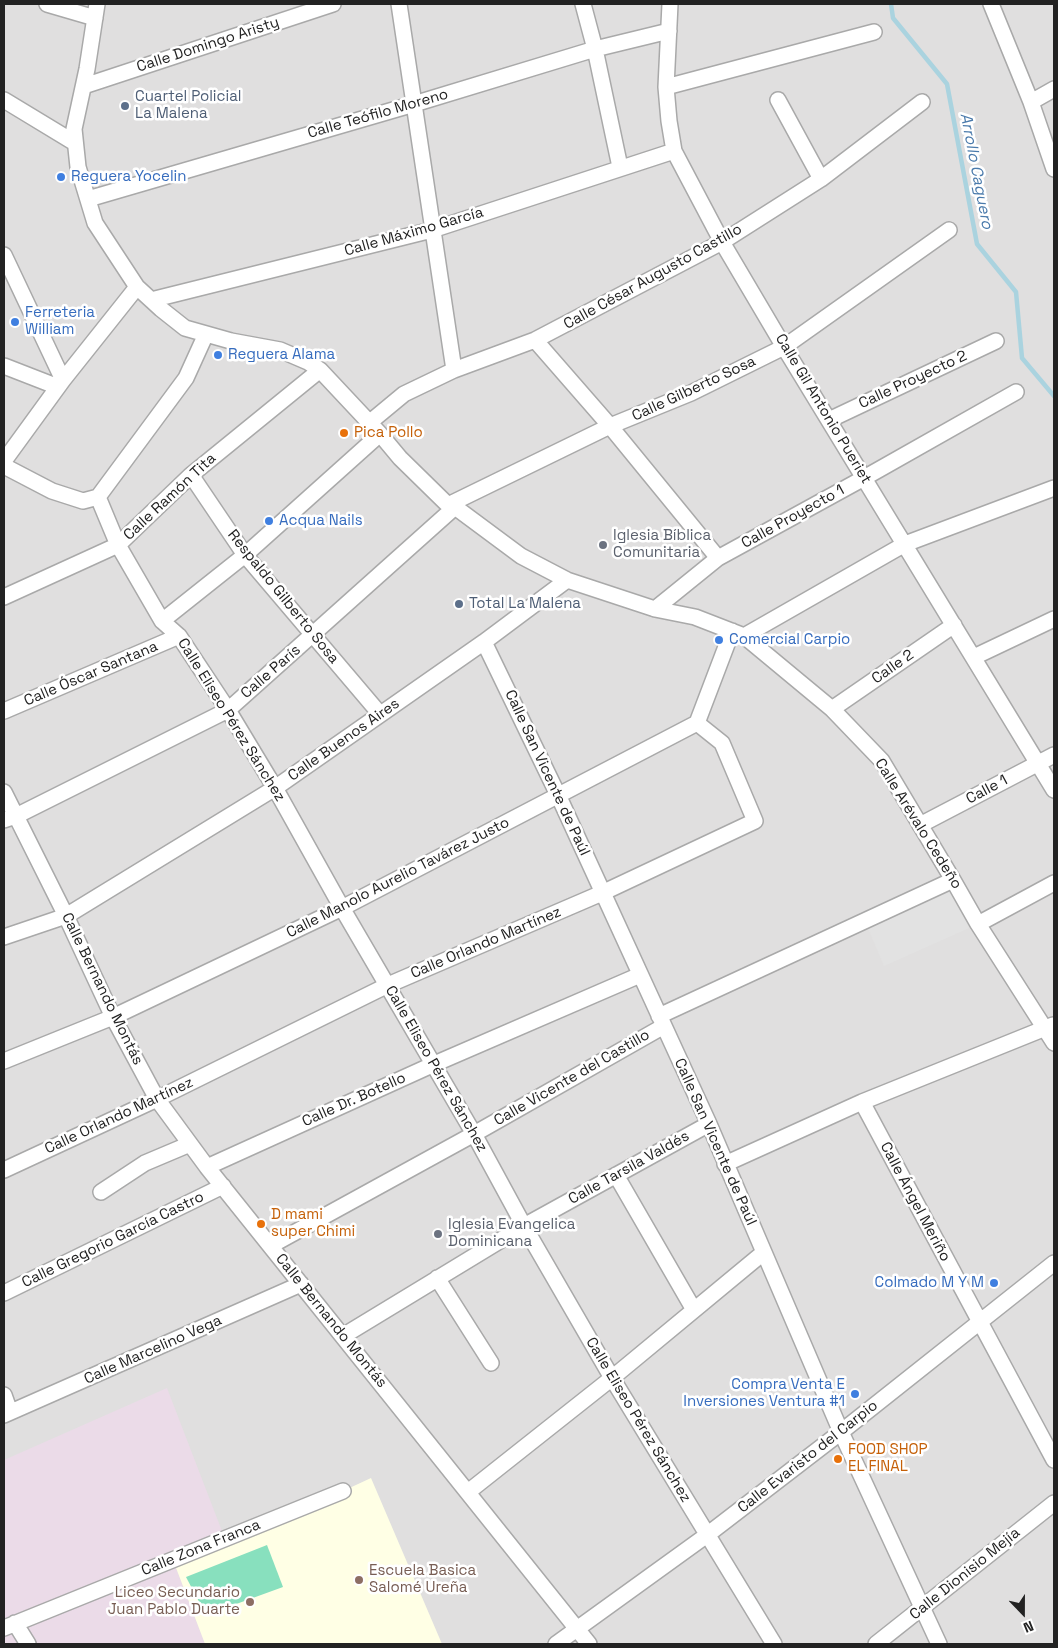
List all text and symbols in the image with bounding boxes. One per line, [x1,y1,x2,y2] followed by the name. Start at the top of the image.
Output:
[135,13,281,77] street label: Calle Domingo Aristy
[306,85,450,143] street label: Calle Teófilo Moreno
[135,88,241,123] place label: Cuartel Policial La Malena
[119,100,131,112] marker: Cuartel Policial La Malena
[955,111,997,231] water label: Arrollo Caguero
[71,168,186,186] place label: Reguera Yocelin
[55,171,67,183] marker: Reguera Yocelin
[342,204,486,260] street label: Calle Máximo García
[561,220,745,334] street label: Calle César Augusto Castillo
[25,304,95,339] place label: Ferreteria William
[9,316,21,328] marker: Ferreteria William
[771,331,875,487] street label: Calle Gil Antonio Pueriet
[228,346,335,364] place label: Reguera Alama
[856,347,970,413] street label: Calle Proyecto 2
[212,349,224,361] marker: Reguera Alama
[629,352,759,426] street label: Calle Gilberto Sosa
[354,424,423,442] place label: Pica Pollo
[338,427,350,439] marker: Pica Pollo
[120,450,220,544] street label: Calle Ramón Tita
[738,481,848,553] street label: Calle Proyecto 1
[279,512,363,530] place label: Acqua Nails
[263,515,275,527] marker: Acqua Nails
[223,526,343,668] street label: Respaldo Gilberto Sosa
[613,527,711,562] place label: Iglesia Bíblica Comunitaria
[597,539,609,551] marker: Iglesia Bíblica Comunitaria
[469,595,581,613] place label: Total La Malena
[453,598,465,610] marker: Total La Malena
[729,631,850,649] place label: Comercial Carpio
[713,634,725,646] marker: Comercial Carpio
[173,635,289,805] street label: Calle Eliseo Pérez Sánchez
[21,638,161,710] street label: Calle Óscar Santana
[238,641,304,703] street label: Calle París
[868,646,918,688] street label: Calle 2
[501,687,593,859] street label: Calle San Vicente de Paúl
[285,695,403,785] street label: Calle Buenos Aires
[870,755,966,893] street label: Calle Arévalo Cedeño
[963,772,1011,808] street label: Calle 1
[284,814,512,942] street label: Calle Manolo Aurelio Tavárez Justo
[408,903,564,983] street label: Calle Orlando Martínez
[57,910,147,1068] street label: Calle Bernando Montás
[381,983,491,1155] street label: Calle Eliseo Pérez Sánchez
[491,1026,653,1130] street label: Calle Vicente del Castillo
[670,1056,760,1228] street label: Calle San Vicente de Paúl
[299,1069,409,1131] street label: Calle Dr. Botello
[42,1074,196,1158] street label: Calle Orlando Martínez
[566,1127,692,1209] street label: Calle Tarsila Valdés
[876,1139,954,1265] street label: Calle Ángel Meriño
[19,1188,207,1292] street label: Calle Gregorio García Castro
[271,1206,355,1241] place label: D mami super Chimi
[448,1216,575,1251] place label: Iglesia Evangelica Dominicana
[255,1218,267,1230] marker: D mami super Chimi
[432,1228,444,1240] marker: Iglesia Evangelica Dominicana
[271,1250,391,1392] street label: Calle Bernando Montás
[875,1274,984,1292] place label: Colmado M Y M
[988,1277,1000,1289] marker: Colmado M Y M
[81,1312,225,1388] street label: Calle Marcelino Vega
[582,1334,694,1506] street label: Calle Eliseo Pérez Sánchez
[683,1376,845,1411] place label: Compra Venta E Inversiones Ventura #1
[849,1388,861,1400] marker: Compra Venta E Inversiones Ventura #1
[734,1397,882,1517] street label: Calle Evaristo del Carpio
[848,1441,928,1476] place label: FOOD SHOP EL FINAL
[832,1453,844,1465] marker: FOOD SHOP EL FINAL
[139,1516,263,1580] street label: Calle Zona Franca
[906,1524,1024,1624] street label: Calle Dionisio Mejía
[369,1562,476,1597] place label: Escuela Basica Salomé Ureña
[353,1574,365,1586] marker: Escuela Basica Salomé Ureña
[108,1584,240,1619] place label: Liceo Secundario Juan Pablo Duarte
[998,1588,1048,1638] north arrow
[244,1596,256,1608] marker: Liceo Secundario Juan Pablo Duarte
[1021,1617,1036,1637] text: N

